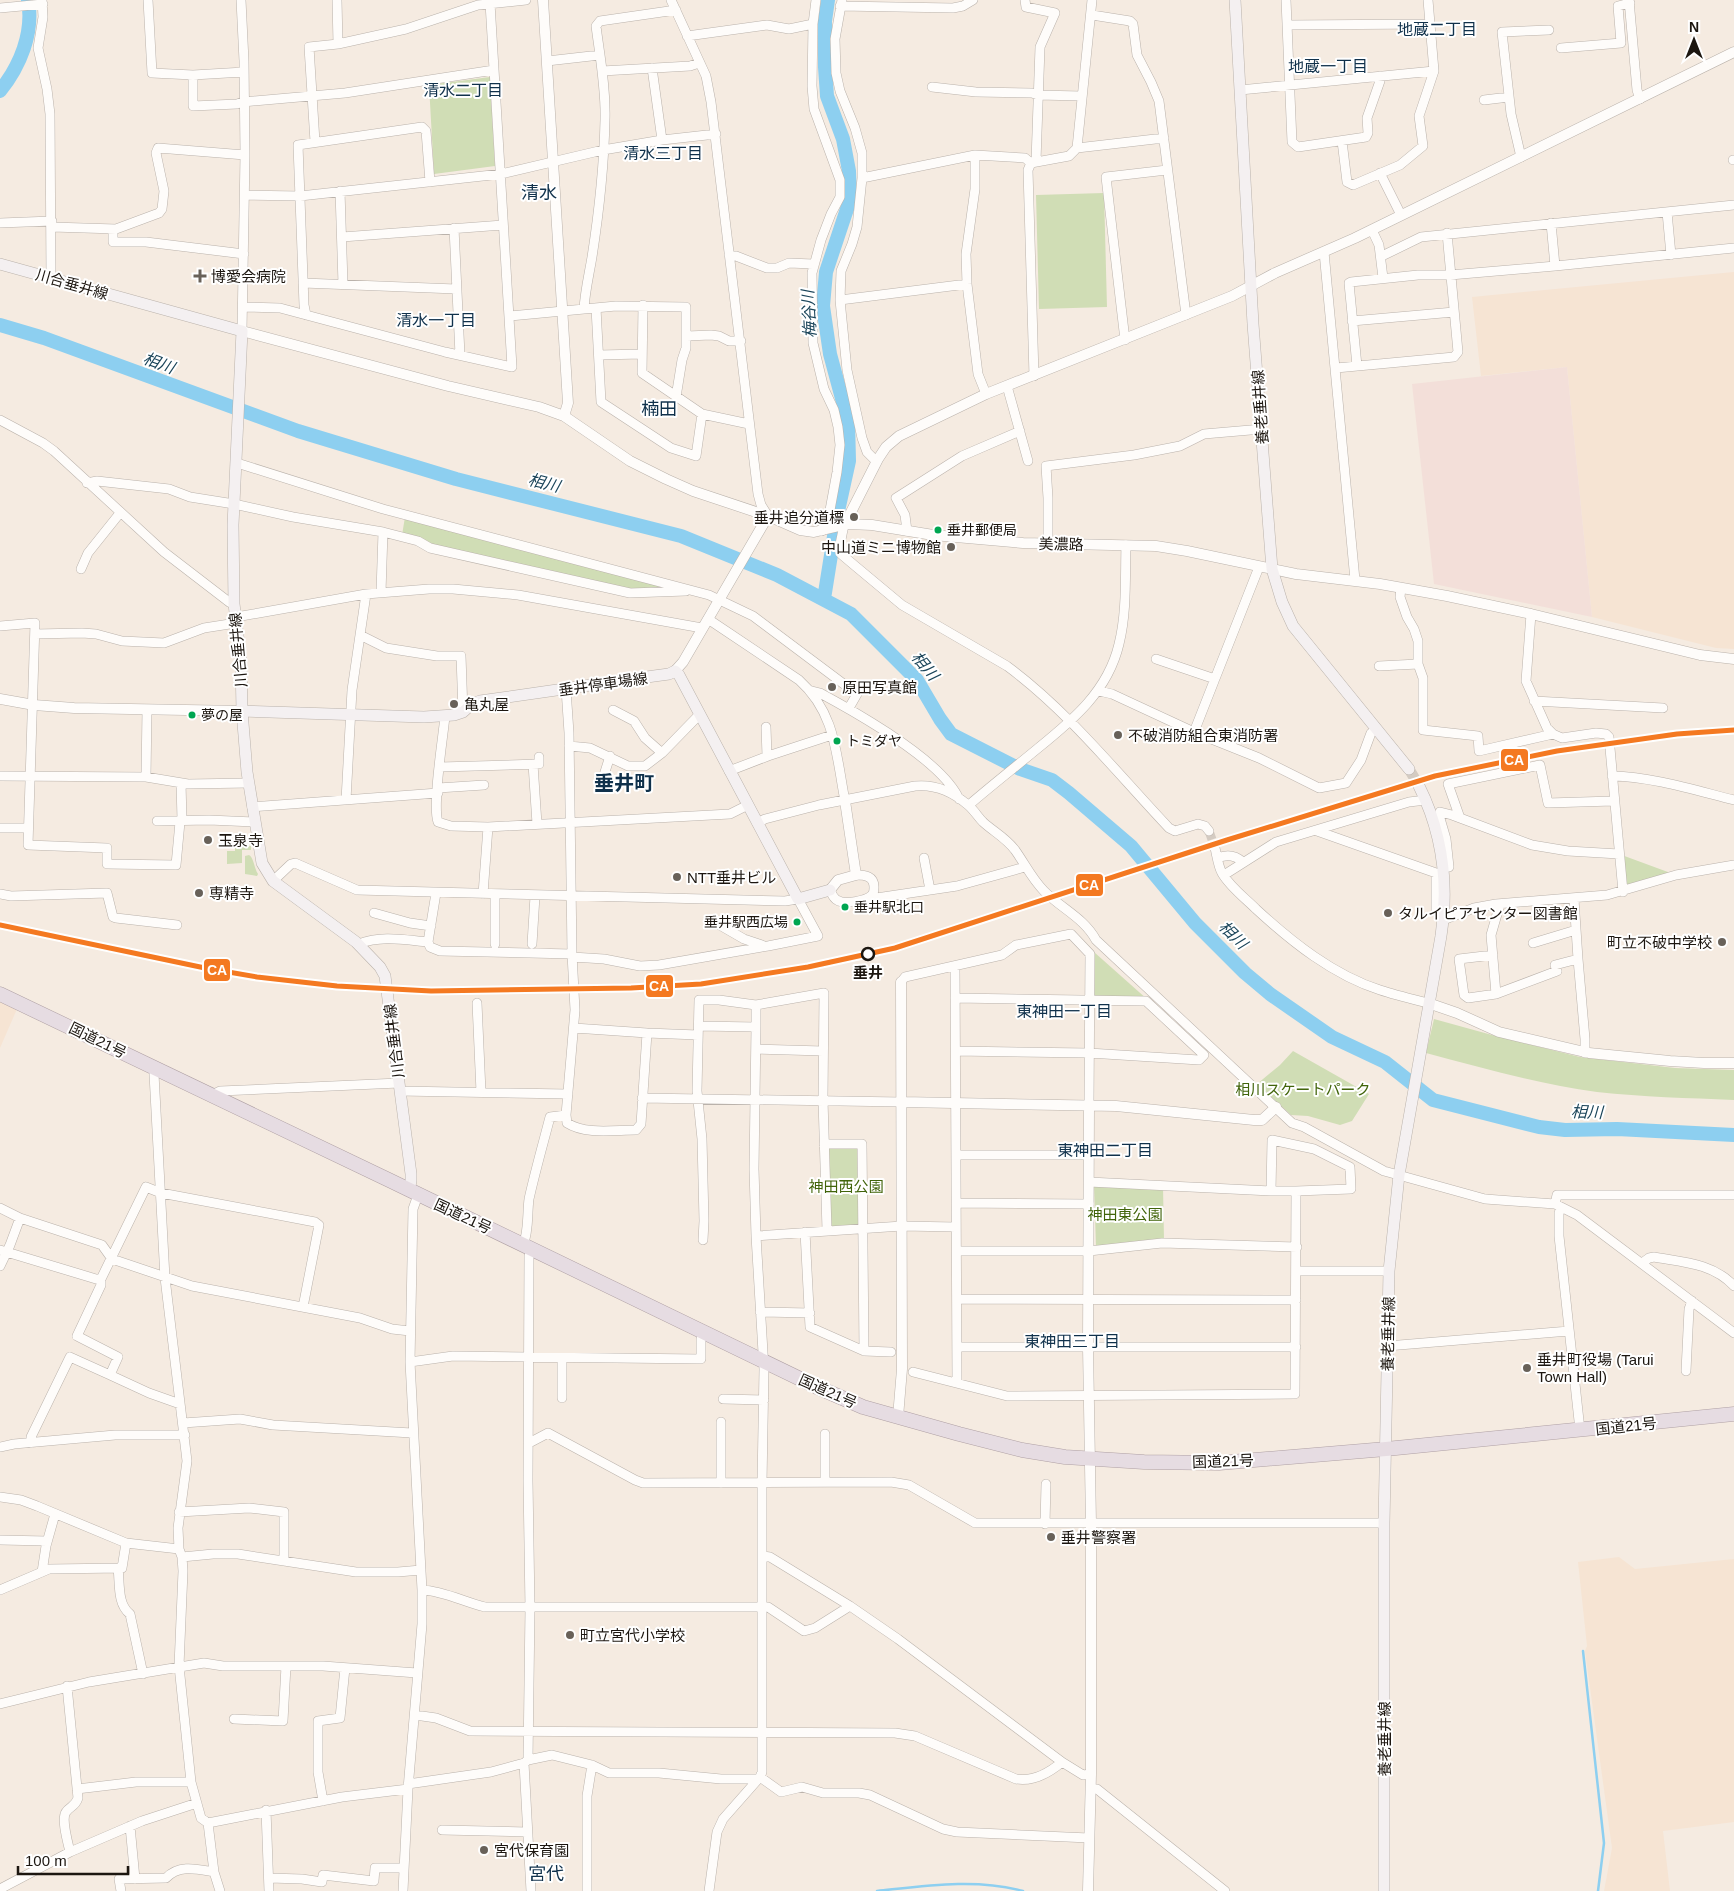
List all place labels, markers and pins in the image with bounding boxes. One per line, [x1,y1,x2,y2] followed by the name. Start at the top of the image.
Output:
[211,268,286,285] place label: 博愛会病院
[193,269,207,283] marker: 博愛会病院
[754,509,844,526] place label: 垂井追分道標
[848,511,860,523] marker: 垂井追分道標
[947,522,1017,538] place label: 垂井郵便局
[933,525,943,535] marker: 垂井郵便局
[821,539,941,556] place label: 中山道ミニ博物館
[945,541,957,553] marker: 中山道ミニ博物館
[842,679,917,696] place label: 原田写真館
[826,681,838,693] marker: 原田写真館
[464,696,509,713] place label: 亀丸屋
[448,698,460,710] marker: 亀丸屋
[201,707,243,723] place label: 夢の屋
[187,710,197,720] marker: 夢の屋
[1128,727,1278,744] place label: 不破消防組合東消防署
[1112,729,1124,741] marker: 不破消防組合東消防署
[846,733,902,749] place label: トミダヤ
[832,736,842,746] marker: トミダヤ
[218,832,263,849] place label: 玉泉寺
[202,834,214,846] marker: 玉泉寺
[687,869,776,886] place label: NTT垂井ビル
[671,871,683,883] marker: NTT垂井ビル
[209,885,254,902] place label: 専精寺
[193,887,205,899] marker: 専精寺
[854,899,924,915] place label: 垂井駅北口
[840,902,850,912] marker: 垂井駅北口
[1398,905,1578,922] place label: タルイピアセンター図書館
[1382,907,1394,919] marker: タルイピアセンター図書館
[704,914,788,930] place label: 垂井駅西広場
[792,917,802,927] marker: 垂井駅西広場
[1607,934,1712,951] place label: 町立不破中学校
[1716,936,1728,948] marker: 町立不破中学校
[861,947,875,961] marker: 垂井
[853,964,883,981] place label: 垂井
[1537,1351,1654,1385] place label: 垂井町役場 (Tarui Town Hall)
[1521,1362,1533,1374] marker: 垂井町役場 (Tarui Town Hall)
[1061,1529,1136,1546] place label: 垂井警察署
[1045,1531,1057,1543] marker: 垂井警察署
[580,1627,685,1644] place label: 町立宮代小学校
[564,1629,576,1641] marker: 町立宮代小学校
[494,1842,569,1859] place label: 宮代保育園
[478,1844,490,1856] marker: 宮代保育園

